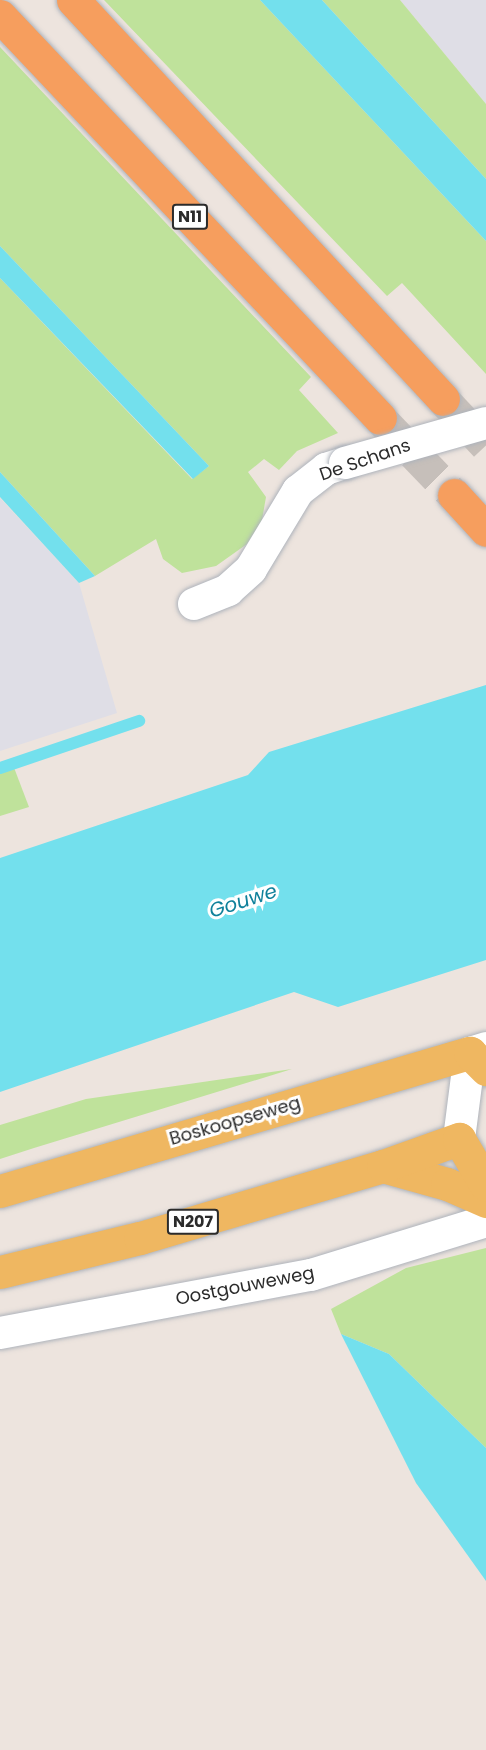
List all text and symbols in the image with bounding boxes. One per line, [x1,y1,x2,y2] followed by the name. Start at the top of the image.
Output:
[170,204,210,230] road number: N11
[317,434,413,486] street label: De Schans
[206,879,280,923] water label: Gouwe
[167,1092,303,1150] street label: Boskoopseweg
[166,1209,220,1235] road number: N207
[174,1262,316,1310] street label: Oostgouweweg

